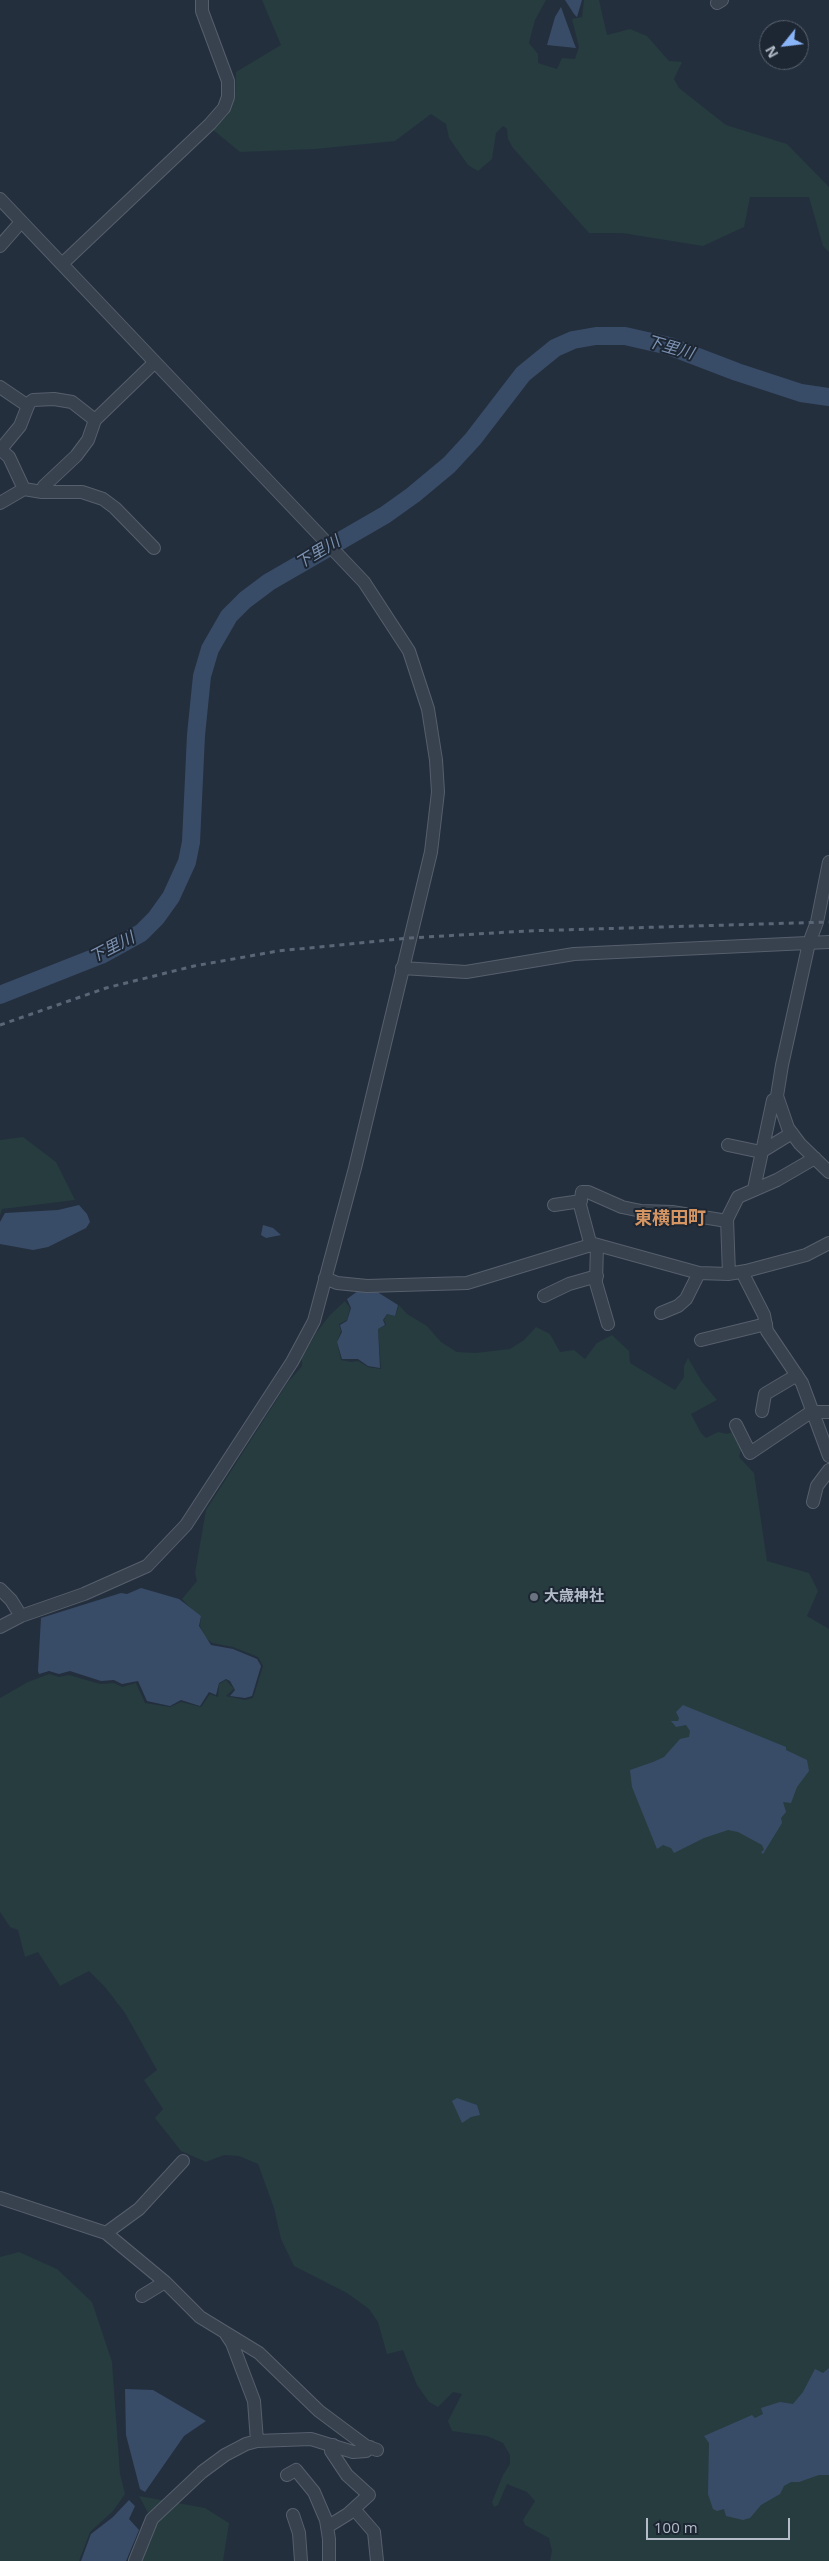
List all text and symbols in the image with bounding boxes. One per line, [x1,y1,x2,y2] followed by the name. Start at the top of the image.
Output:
[759,20,809,70] north arrow
[760,42,782,62] text: N
[644,332,696,364] water label: 下里川
[292,532,344,574] water label: 下里川
[86,929,138,967] water label: 下里川
[634,1208,706,1230] district label: 東横田町
[544,1588,604,1606] place label: 大歳神社
[528,1591,540,1603] marker: 大歳神社
[649,2508,793,2540] scale bar
[654,2517,698,2537] text: 100 m

